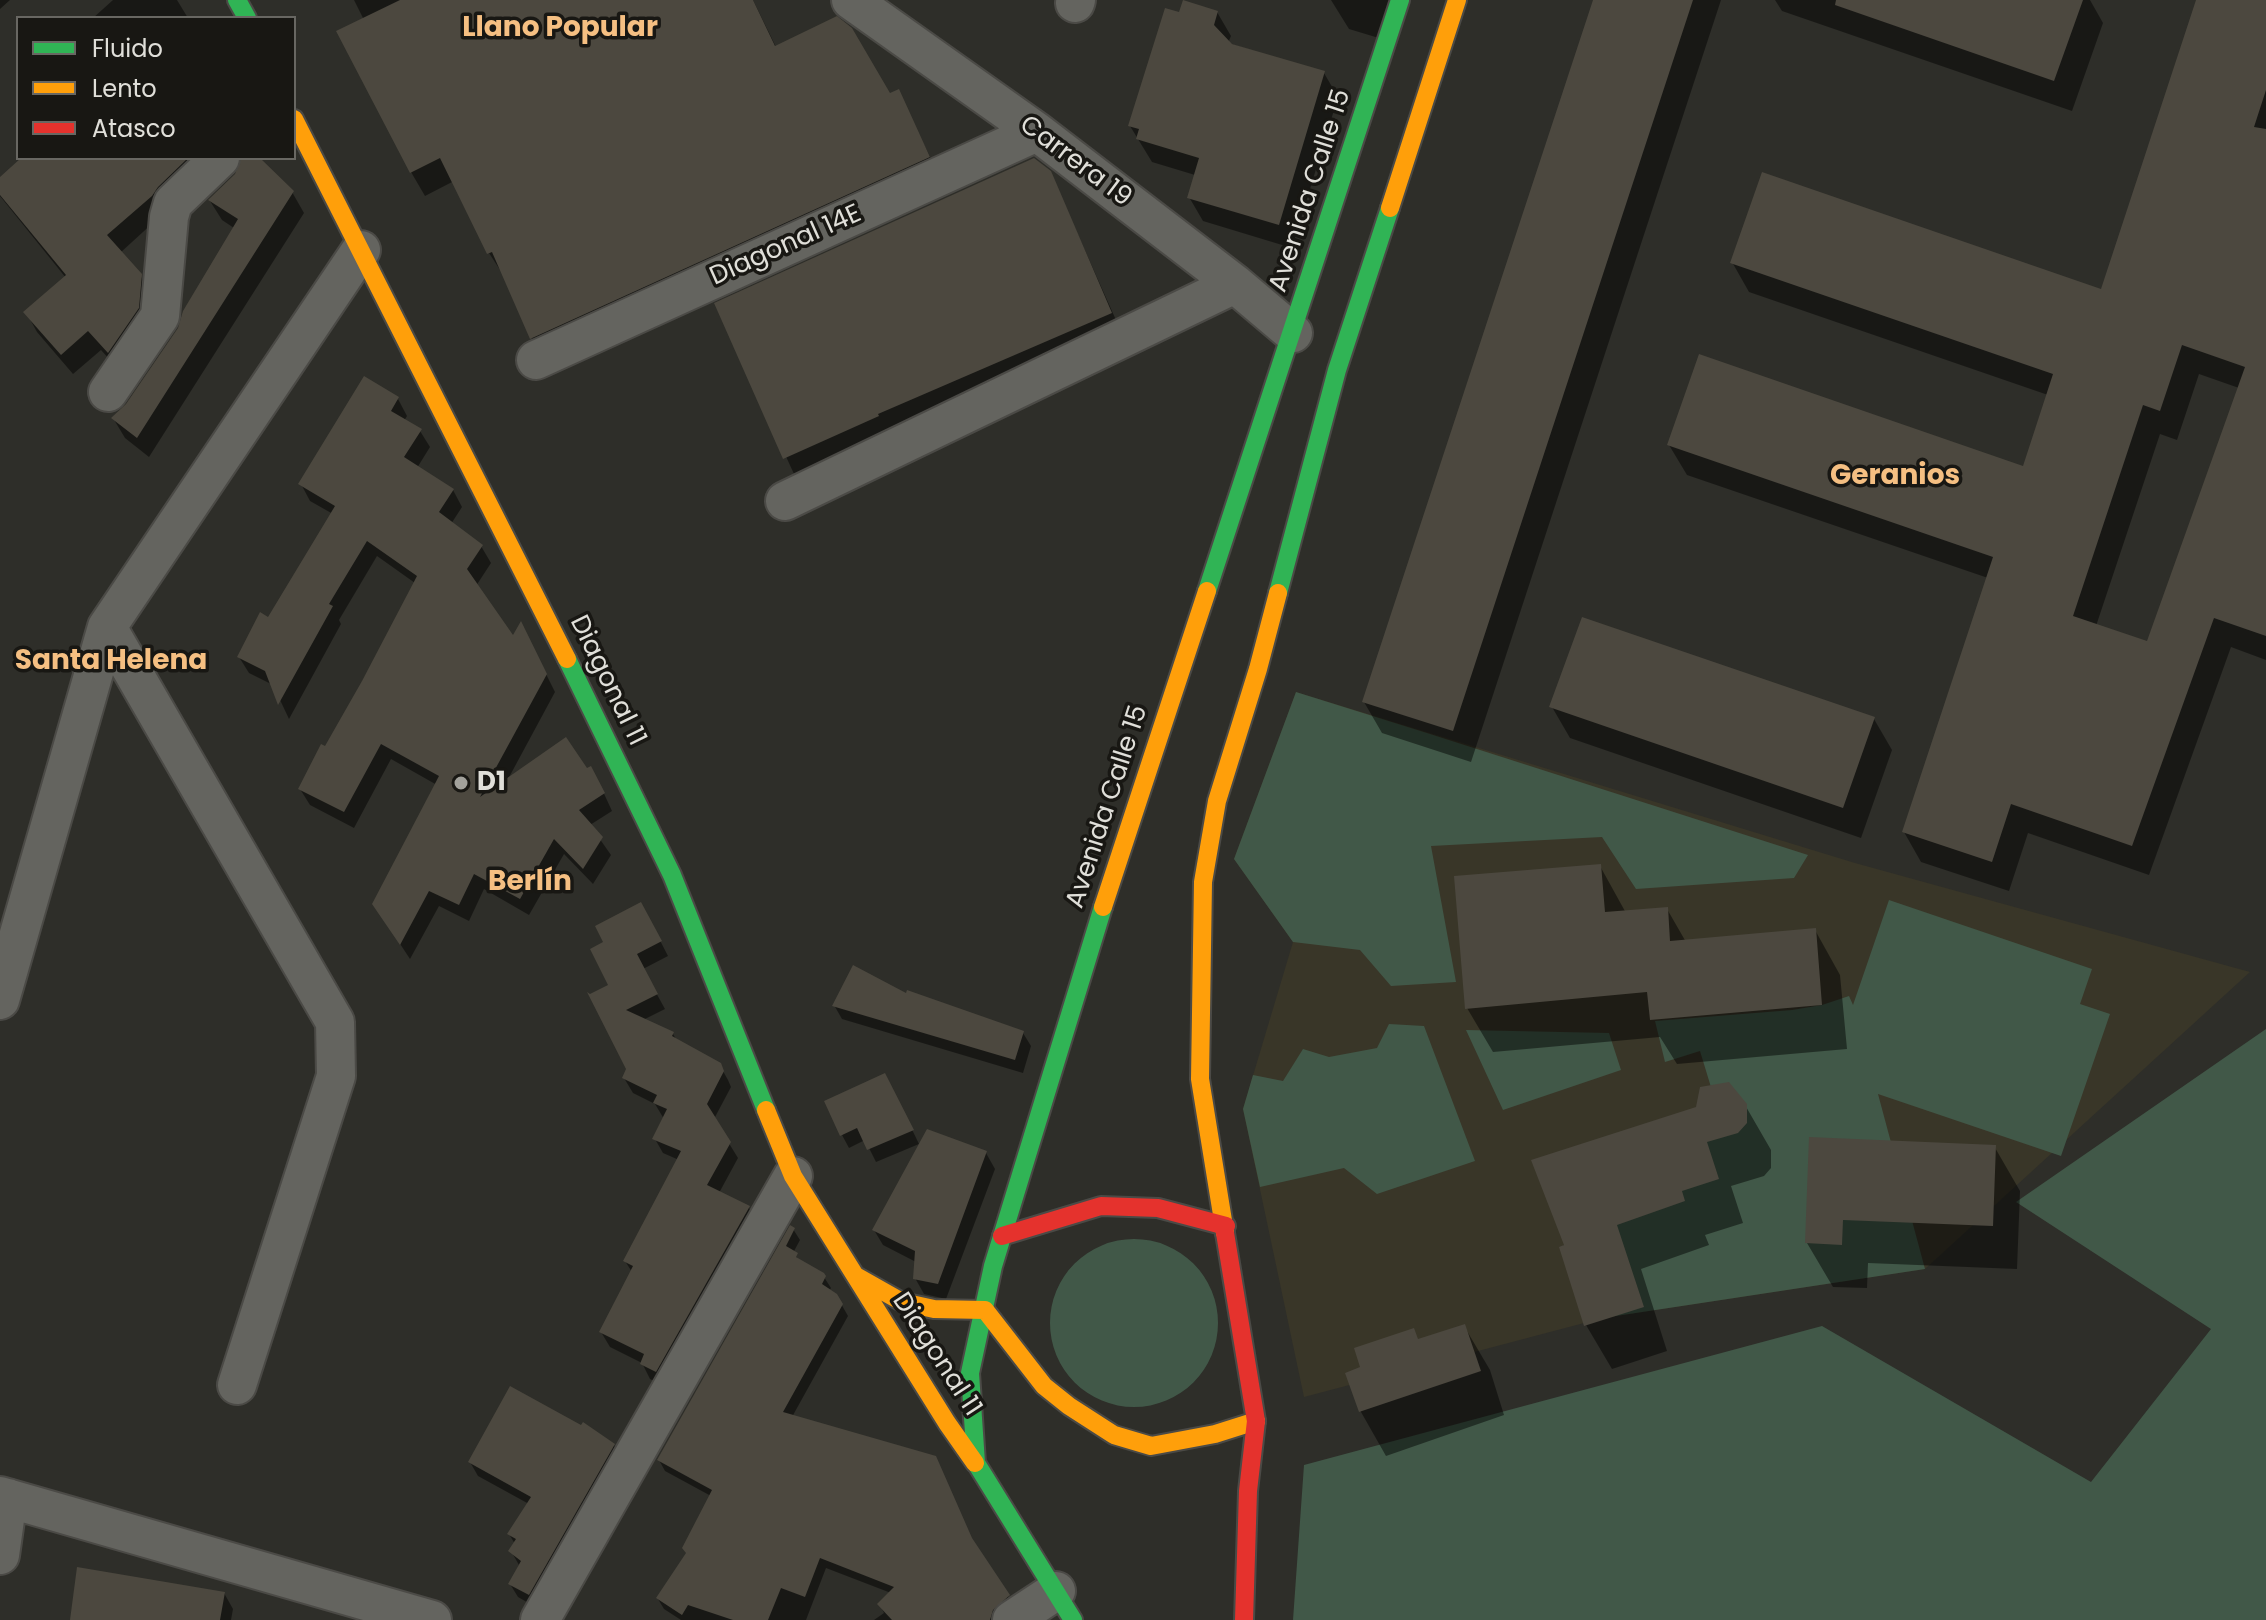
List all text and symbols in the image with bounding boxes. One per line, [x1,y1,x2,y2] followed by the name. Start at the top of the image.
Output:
[462,12,658,46] district label: Llano Popular
[16,16,296,160] legend
[92,32,163,65] text: Fluido
[92,72,157,105] text: Lento
[1263,86,1359,296] street label: Avenida Calle 15
[1013,110,1137,214] street label: Carrera 19
[92,112,176,145] text: Atasco
[706,199,866,293] street label: Diagonal 14E
[1830,460,1960,494] district label: Geranios
[562,611,652,751] street label: Diagonal 11
[15,645,207,679] district label: Santa Helena
[1060,702,1156,912] street label: Avenida Calle 15
[477,767,506,799] place label: D1
[452,774,470,792] marker: D1
[488,866,572,900] district label: Berlín
[885,1287,987,1423] street label: Diagonal 11

